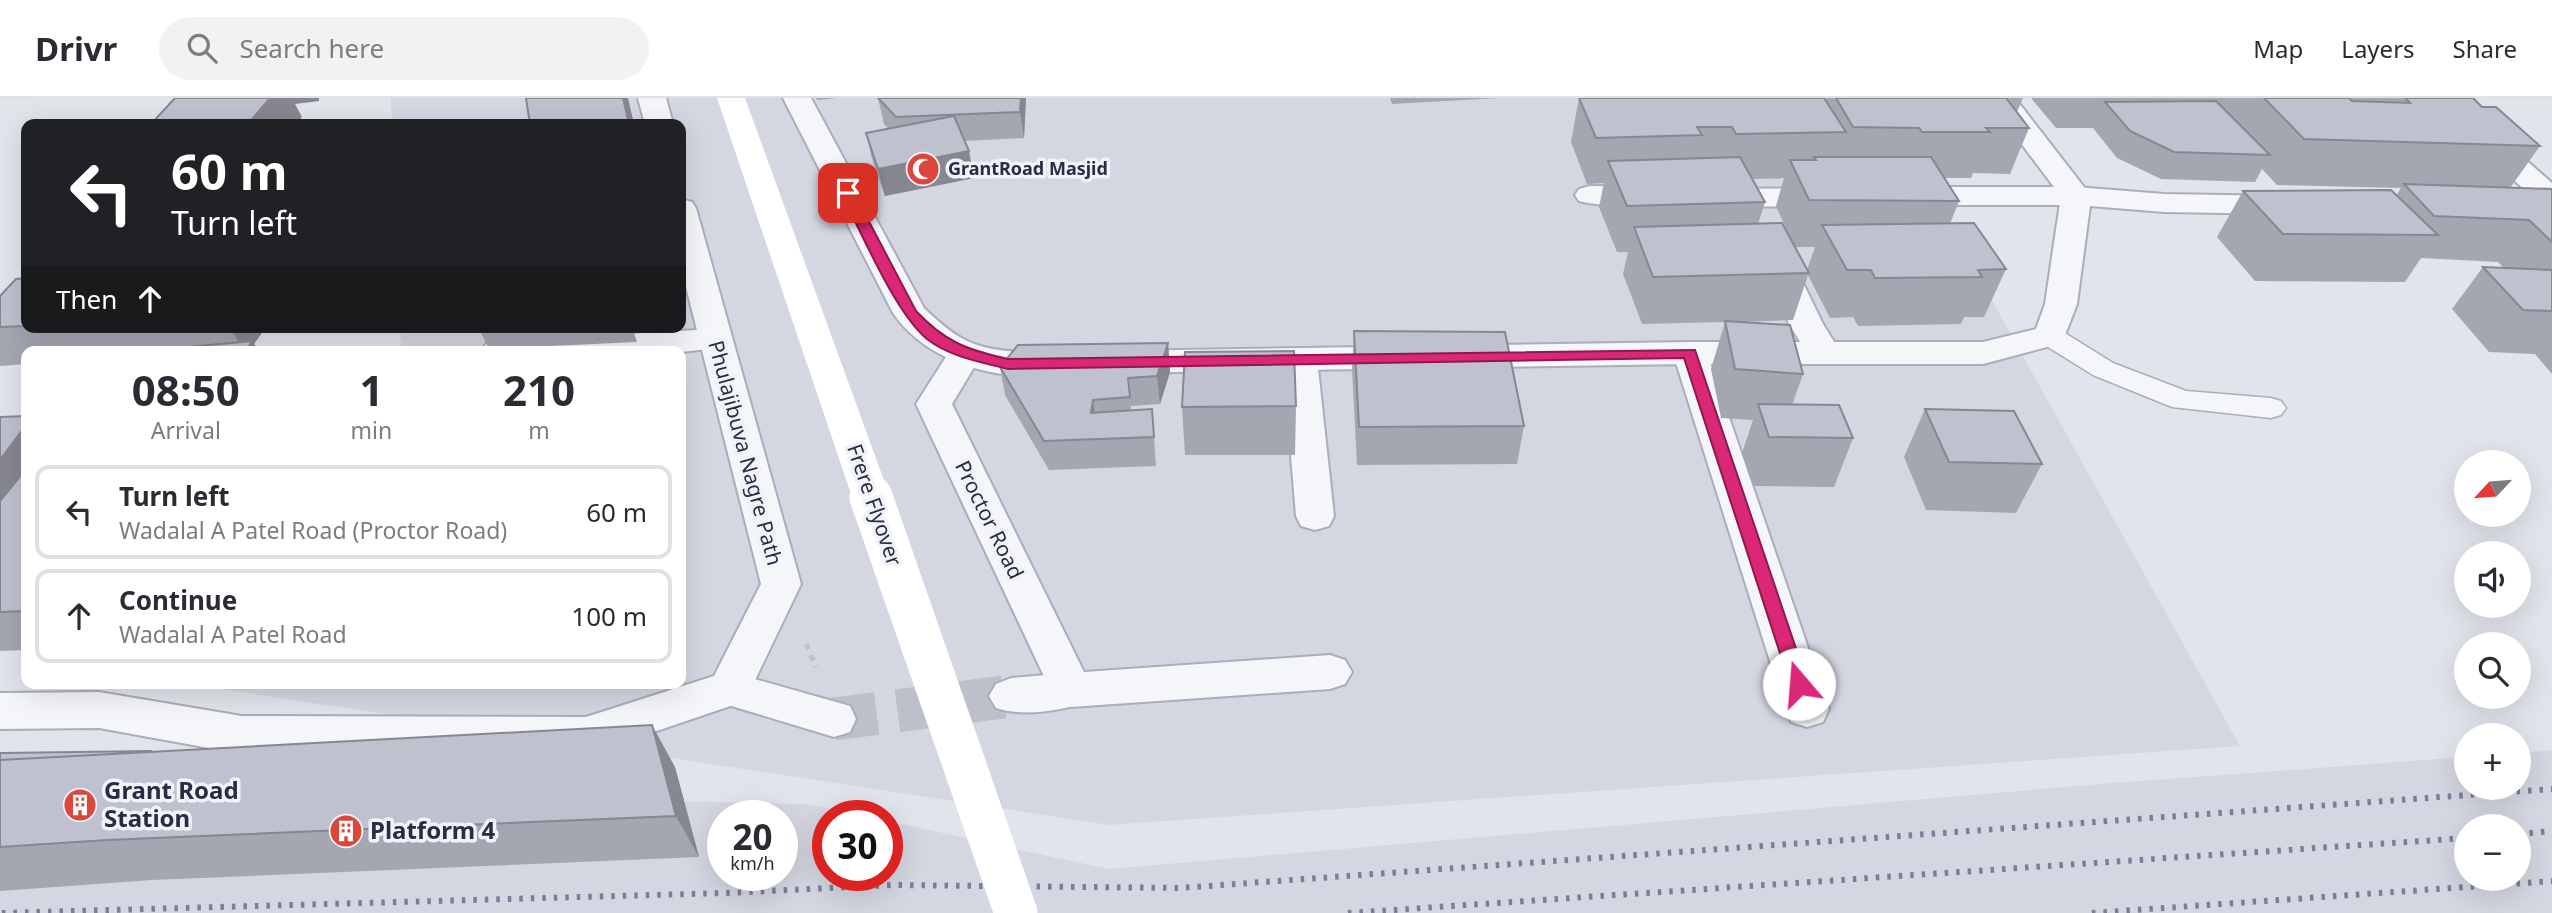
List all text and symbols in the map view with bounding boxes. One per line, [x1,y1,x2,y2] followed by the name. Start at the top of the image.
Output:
[159,17,649,80] search box
[35,26,117,71] text: Drivr
[183,29,221,67] icon: search
[239,30,384,66] text: Search here
[2253,32,2303,65] text: Map
[2341,32,2415,65] text: Layers
[2453,32,2517,65] text: Share
[171,138,288,204] text: 60 m
[56,147,147,238] icon: left
[904,150,942,188] mosque icon: GrantRoad Masjid
[948,156,1108,180] place label: GrantRoad Masjid
[818,163,878,223] pin
[829,174,867,212] icon: arrive
[171,201,297,244] text: Turn left
[131,280,169,318] icon: ahead
[56,281,117,317] text: Then
[702,337,789,568] street label: Phulajibuva Nagre Path
[132,361,240,418] text: 08:50
[359,361,383,418] text: 1
[503,361,575,418] text: 210
[151,414,221,446] text: Arrival
[351,414,392,446] text: min
[528,414,550,446] text: m
[841,440,909,570] street label: Frere Flyover
[2454,450,2530,527] north arrow
[2454,450,2531,891] map controls
[949,456,1031,584] street label: Proctor Road
[119,478,230,514] text: Turn left
[60,493,98,531] icon: left
[586,494,647,530] text: 60 m
[119,514,507,546] text: Wadalal A Patel Road (Proctor Road)
[2454,541,2531,618] button: sound
[119,582,237,618] text: Continue
[60,597,98,635] icon: ahead
[571,598,647,634] text: 100 m
[119,618,347,650] text: Wadalal A Patel Road
[2454,632,2531,709] button: search
[1762,647,1836,721] position arrow
[2454,723,2531,800] button: +
[104,773,239,834] place label: Grant Road Station
[61,786,99,824] building icon: Grant Road Station
[812,800,903,891] speed limit sign: 30
[327,812,365,850] building icon: Platform 4
[370,813,496,846] place label: Platform 4
[732,813,773,860] text: 20
[2454,814,2531,891] button: −
[730,851,775,875] text: km/h

